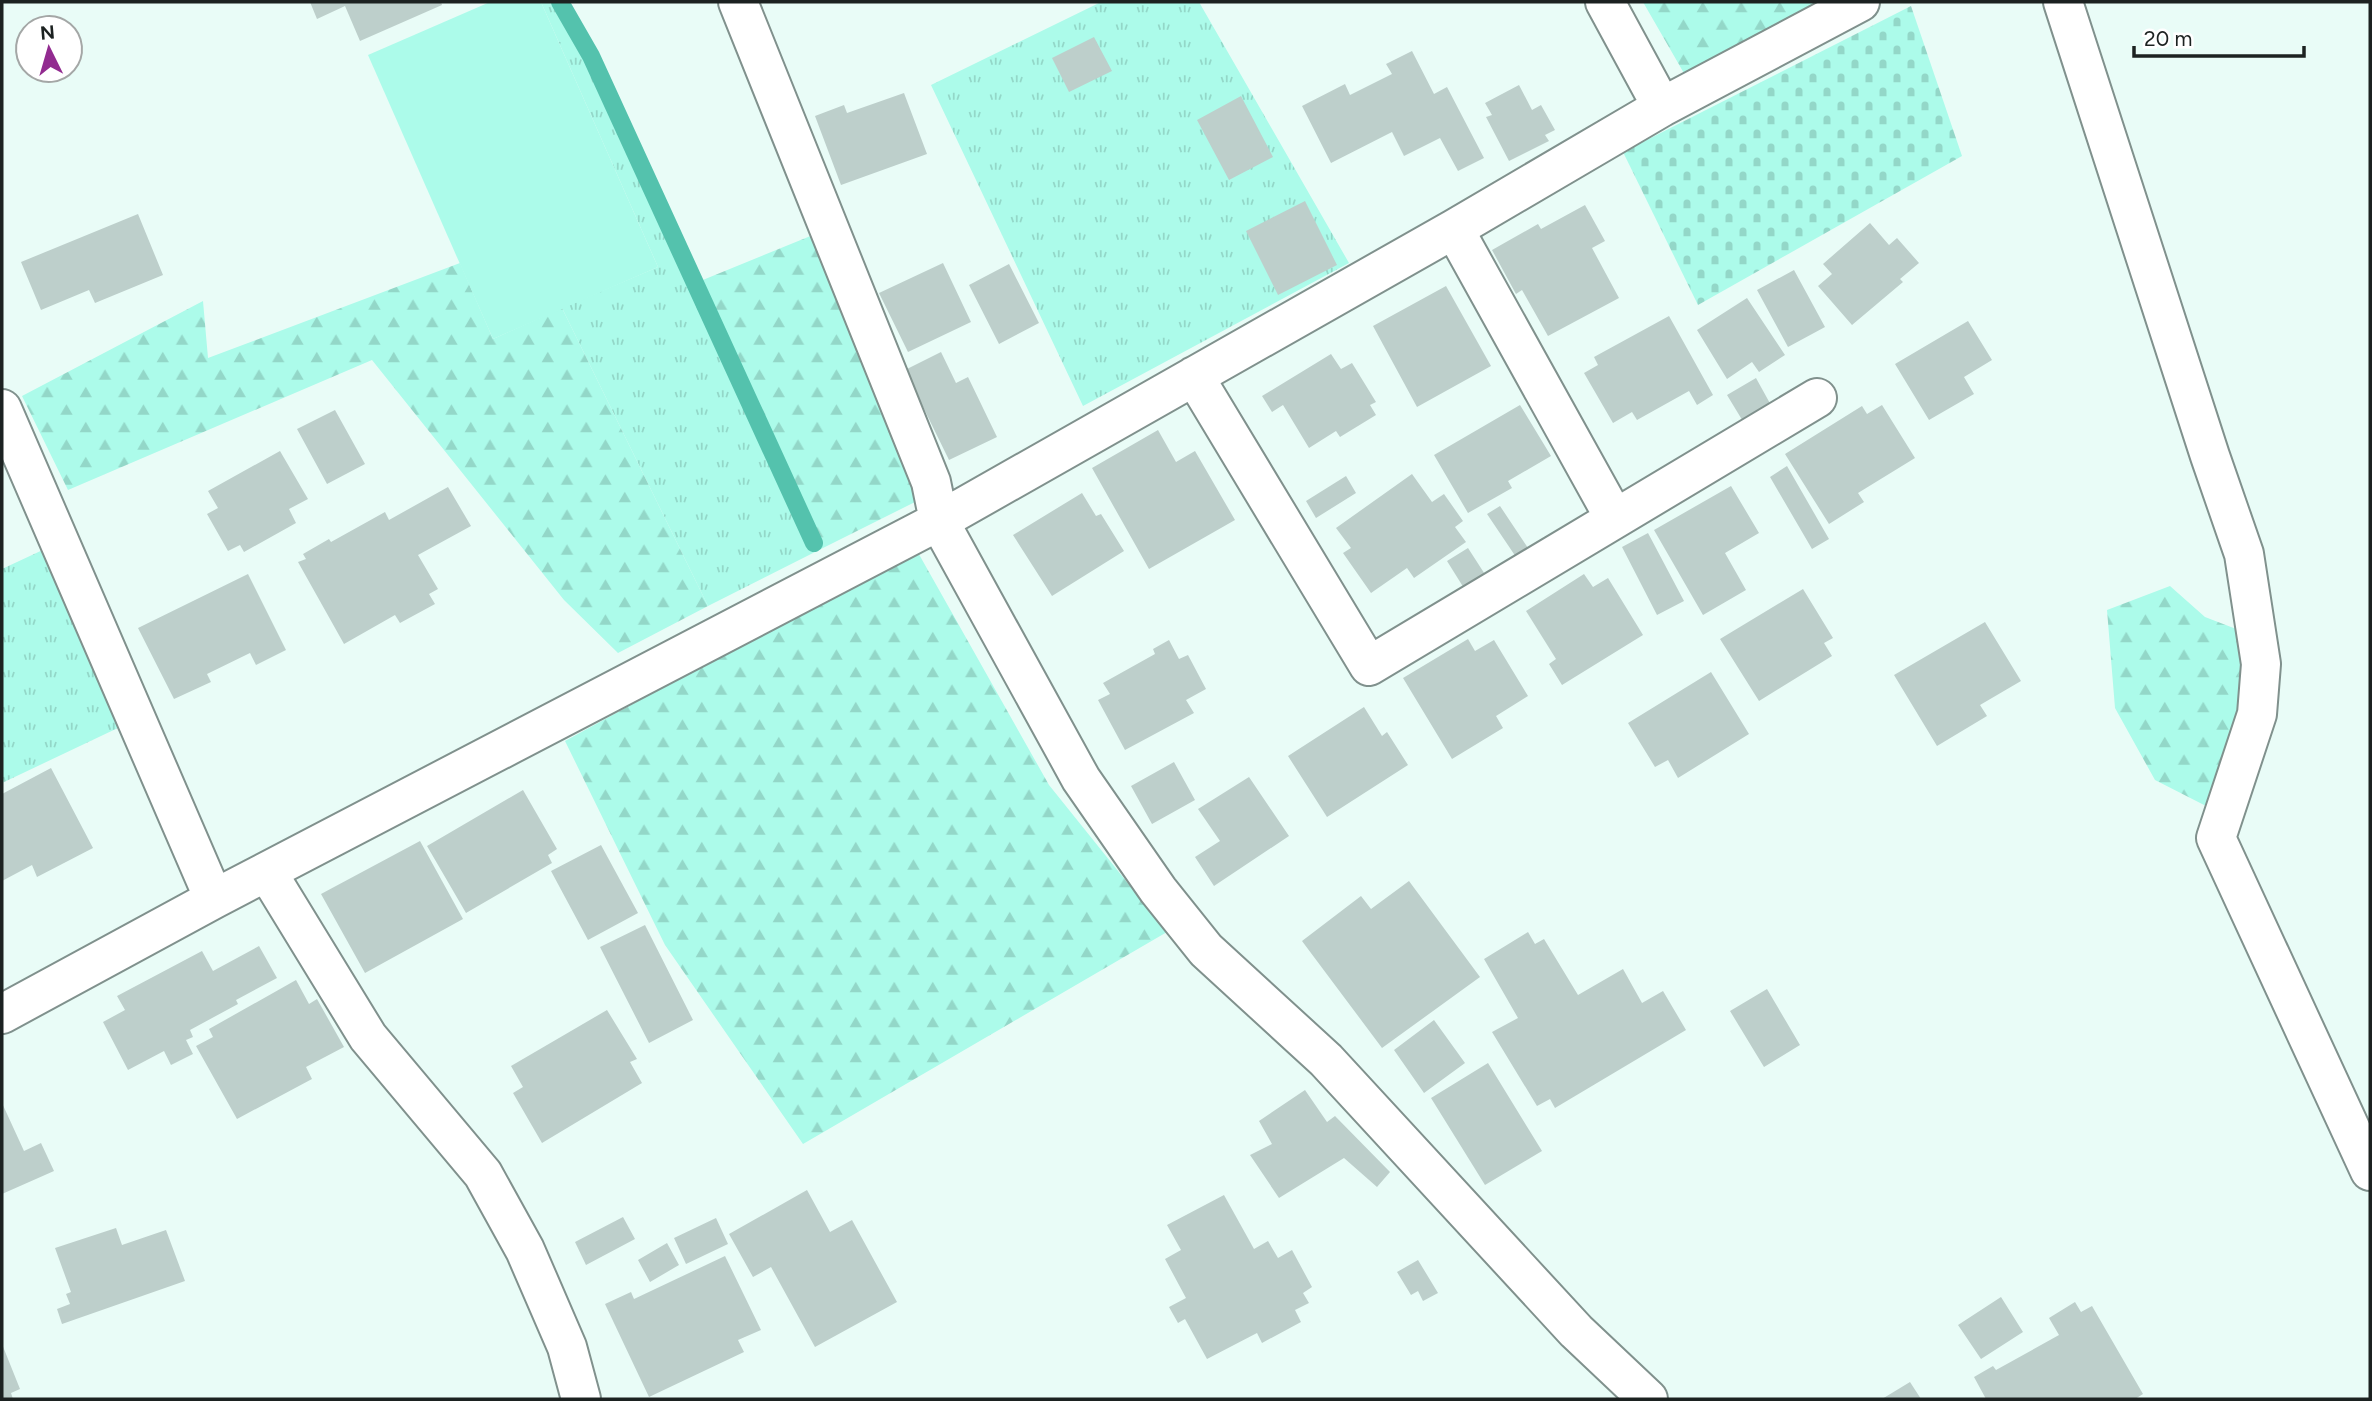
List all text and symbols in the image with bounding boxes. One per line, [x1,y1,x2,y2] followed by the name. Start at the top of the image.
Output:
[14,14,84,84] north arrow
[2134,14,2304,58] scale bar
[39,20,56,45] text: N
[2144,26,2192,51] text: 20 m

